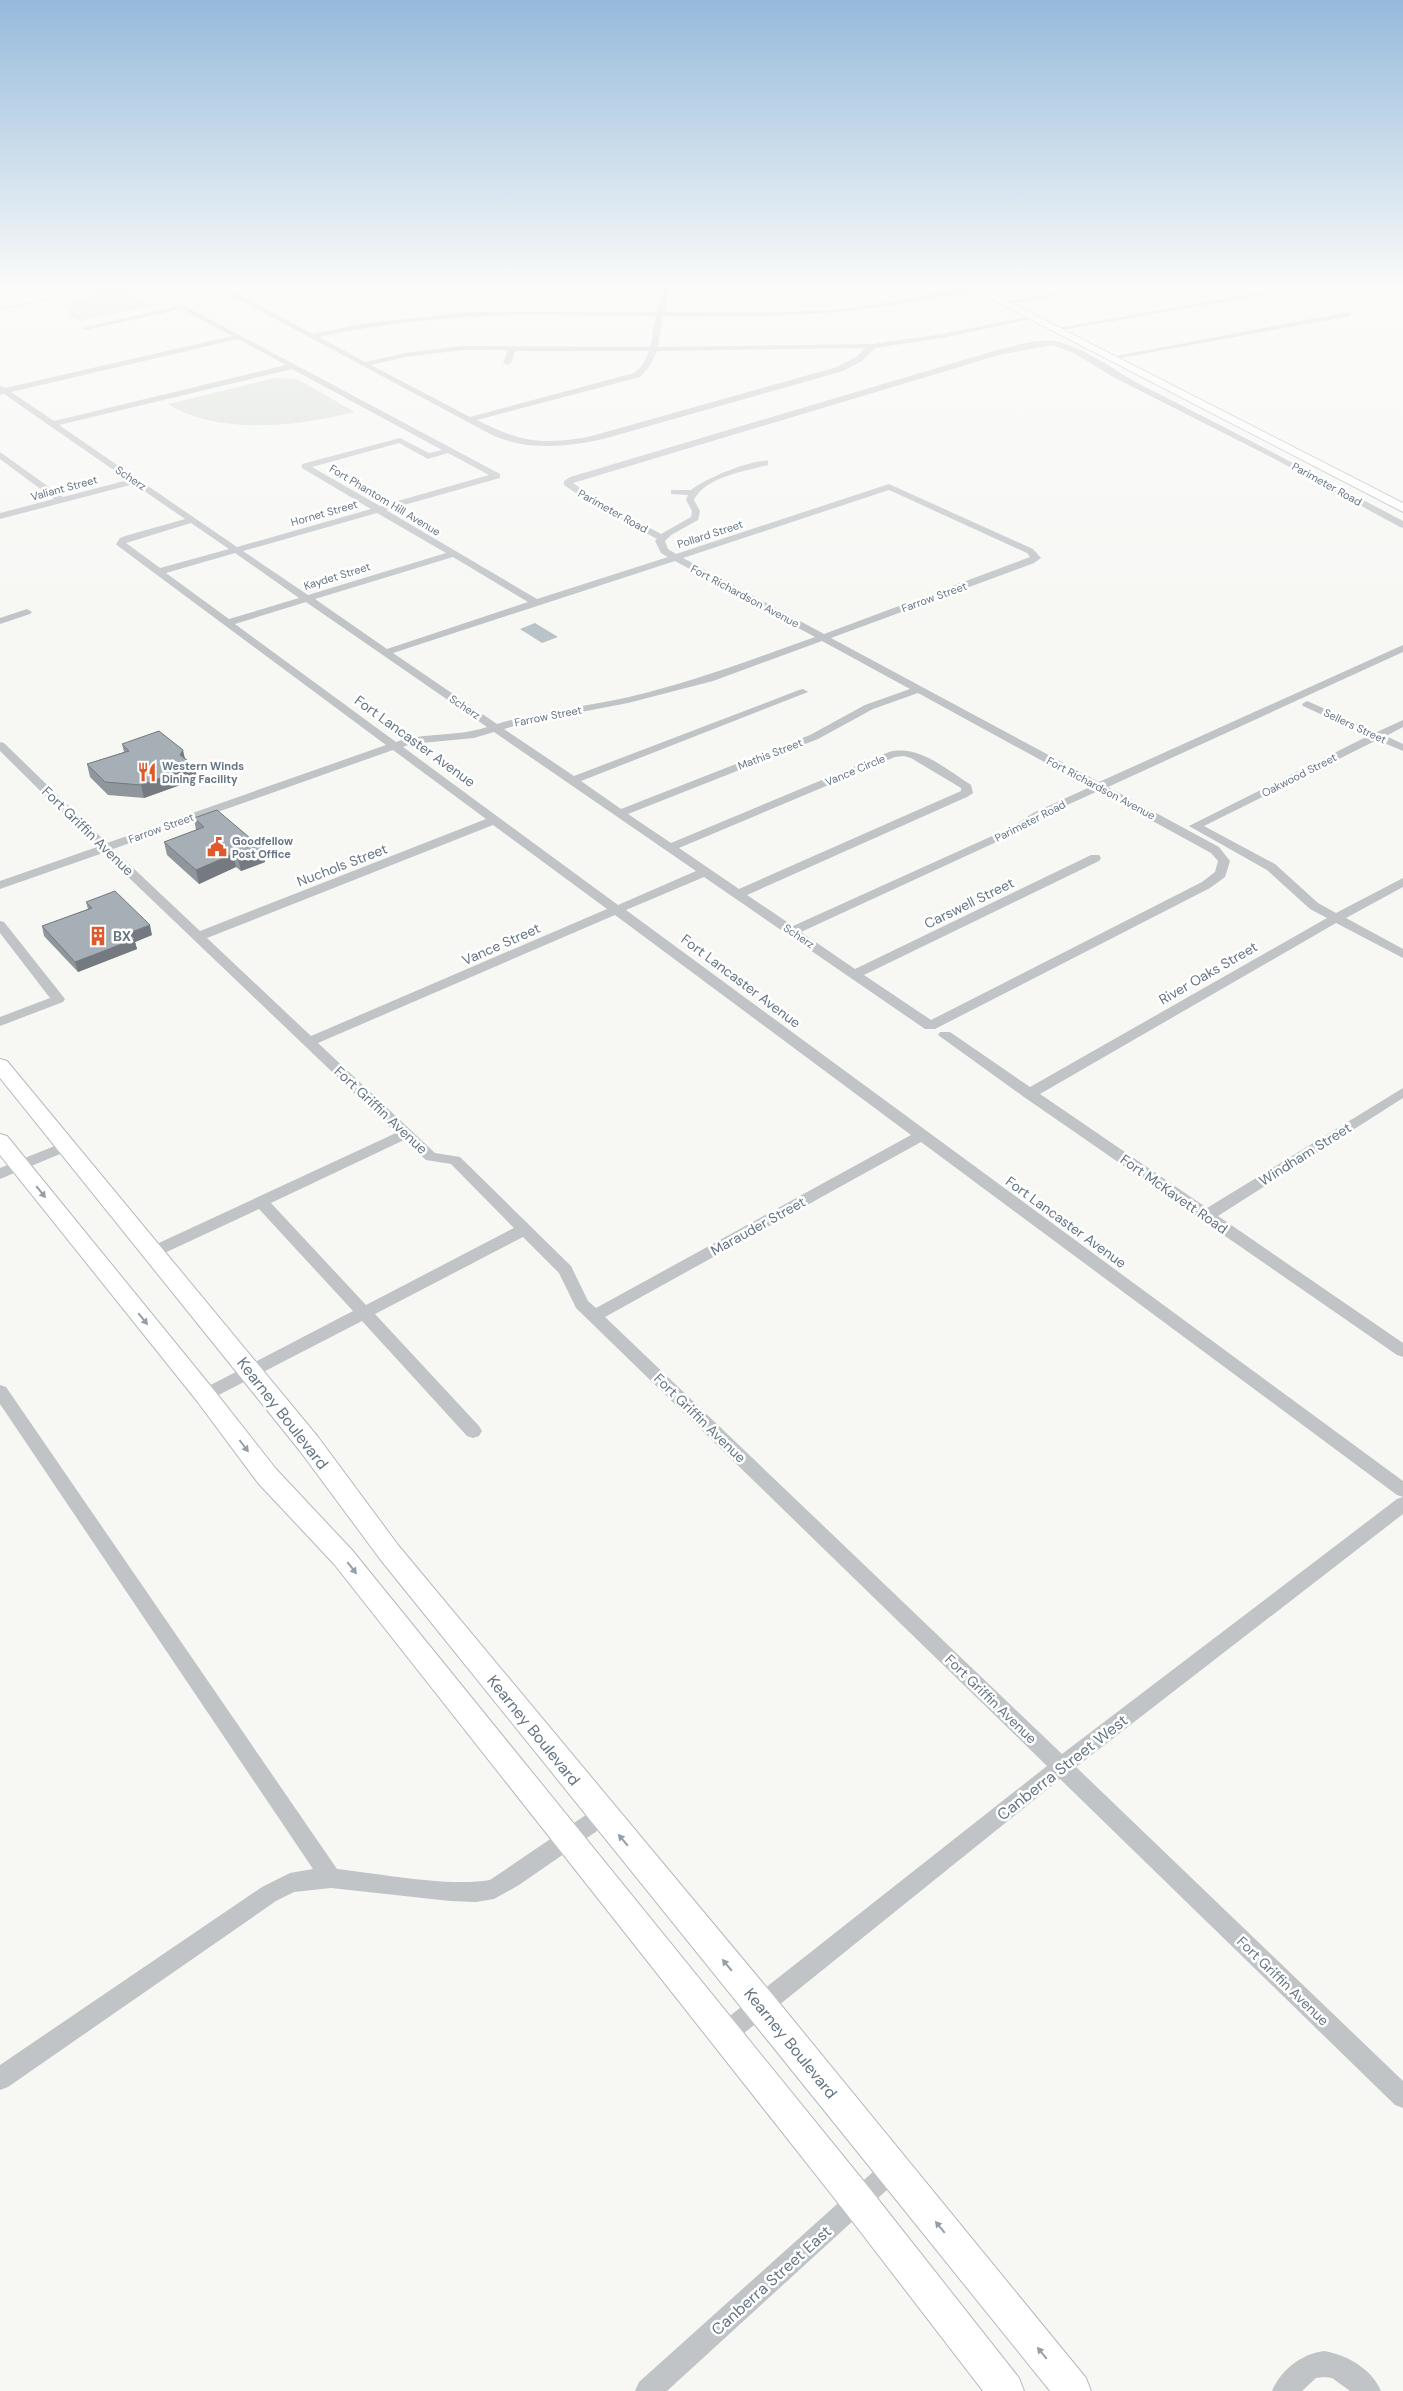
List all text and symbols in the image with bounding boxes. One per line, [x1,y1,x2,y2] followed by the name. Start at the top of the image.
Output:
[1290,459,1364,509] street label: Parimeter Road
[327,461,443,539] street label: Fort Phantom Hill Avenue
[113,463,149,493] street label: Scherz
[29,472,99,504] street label: Valiant Street
[576,486,650,536] street label: Parimeter Road
[289,497,359,529] street label: Hornet Street
[675,517,745,551] street label: Pollard Street
[302,559,372,593] street label: Kaydet Street
[688,561,802,631] street label: Fort Richardson Avenue
[900,579,968,615] street label: Farrow Street
[351,691,479,791] street label: Fort Lancaster Avenue
[447,692,483,722] street label: Scherz
[513,703,583,729] street label: Farrow Street
[1321,705,1389,747] street label: Sellers Street
[736,735,804,773] street label: Mathis Street
[1259,750,1339,800] street label: Oakwood Street
[823,751,887,789] street label: Vance Circle
[1044,753,1158,823] street label: Fort Richardson Avenue
[162,759,244,786] place label: Western Winds Dining Facility
[136,761,158,783] restaurant icon: Western Winds Dining Facility
[38,782,138,880] street label: Fort Griffin Avenue
[992,797,1068,845] street label: Parimeter Road
[127,810,195,846] street label: Farrow Street
[232,834,293,861] place label: Goodfellow Post Office
[206,836,228,858] public building icon: Goodfellow Post Office
[294,839,390,891] street label: Nuchols Street
[921,874,1017,932] street label: Carswell Street
[459,919,543,969] street label: Vance Street
[781,921,817,951] street label: Scherz
[87,925,109,947] building icon: BX
[113,927,131,945] place label: BX
[678,930,804,1032] street label: Fort Lancaster Avenue
[1155,937,1261,1009] street label: River Oaks Street
[331,1062,431,1158] street label: Fort Griffin Avenue
[1256,1118,1354,1190] street label: Windham Street
[1117,1150,1231,1238] street label: Fort McKavett Road
[1002,1172,1130,1272] street label: Fort Lancaster Avenue
[36,1186,47,1199] one-way arrow
[707,1193,809,1259] street label: Marauder Street
[138,1312,149,1325] one-way arrow
[232,1353,333,1474] street label: Kearney Boulevard
[650,1369,750,1467] street label: Fort Griffin Avenue
[239,1439,249,1453] one-way arrow
[346,1561,357,1574] one-way arrow
[941,1650,1041,1748] street label: Fort Griffin Avenue
[482,1671,585,1790] street label: Kearney Boulevard
[993,1710,1132,1825] street label: Canberra Street West
[618,1834,629,1847] one-way arrow
[1233,1932,1333,2030] street label: Fort Griffin Avenue
[722,1958,733,1971] one-way arrow
[739,1984,842,2103] street label: Kearney Boulevard
[707,2221,836,2340] street label: Canberra Street East
[934,2221,945,2234] one-way arrow
[1037,2347,1048,2360] one-way arrow

